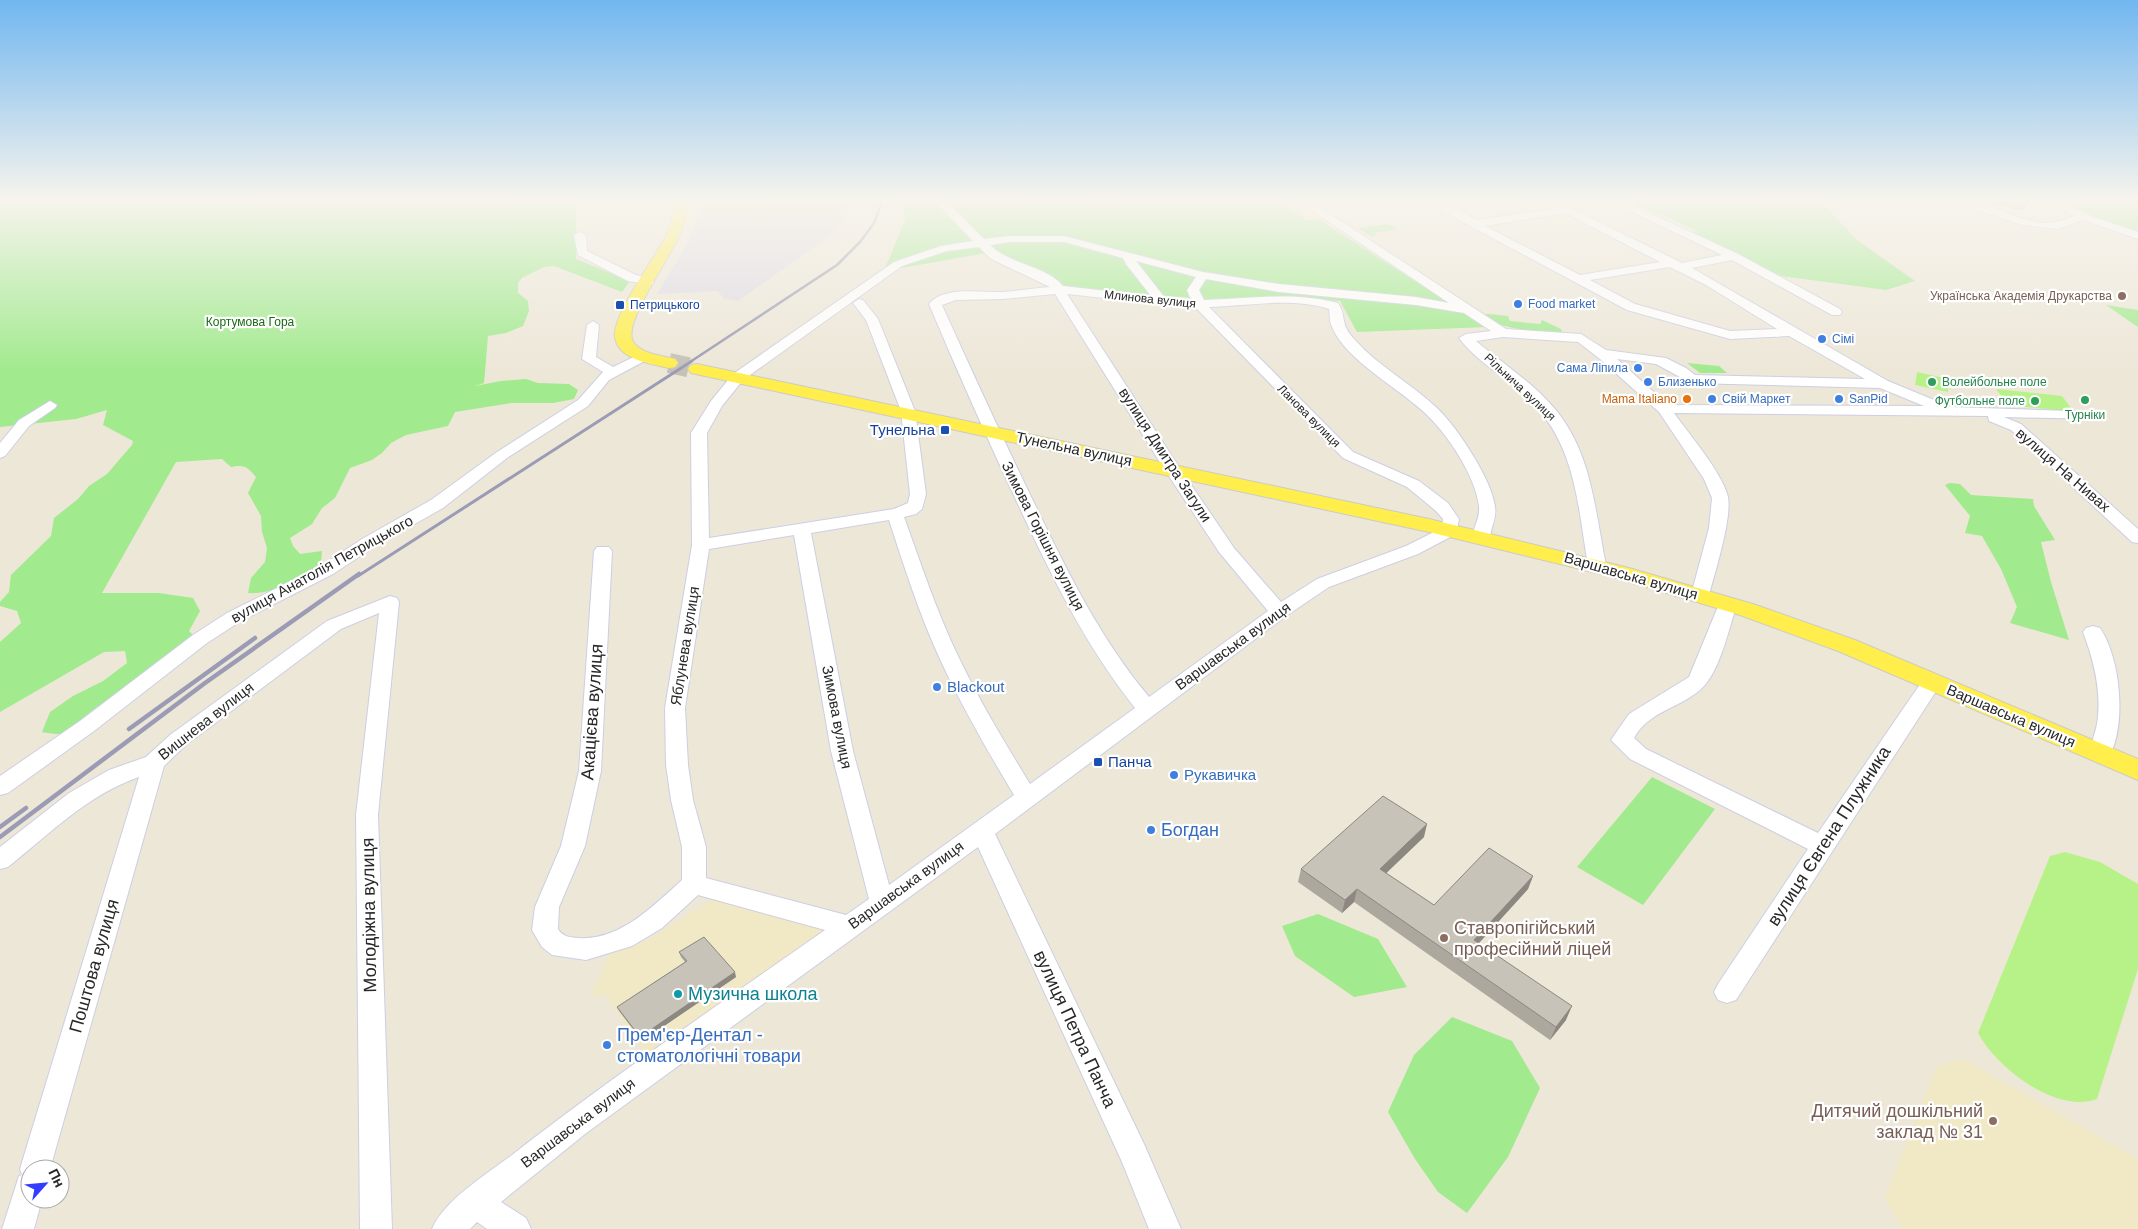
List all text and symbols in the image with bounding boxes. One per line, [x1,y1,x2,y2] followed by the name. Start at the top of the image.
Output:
[1103,287,1197,311] street label: Млинова вулиця
[1930,289,2112,303] place label: Українська Академія Друкарства
[2116,290,2128,302] marker: Українська Академія Друкарства
[1528,297,1596,311] place label: Food market
[630,298,700,312] place label: Петрицького
[1512,298,1524,310] marker: Food market
[614,299,626,311] marker: Петрицького
[206,315,295,329] park label: Кортумова Гора
[1832,332,1854,346] place label: Сімі
[1816,333,1828,345] marker: Сімі
[1481,350,1559,424] street label: Рільнича вулиця
[1557,361,1628,375] place label: Сама Ліпила
[1632,362,1644,374] marker: Сама Ліпила
[1658,375,1717,389] place label: Близенько
[1942,375,2047,389] place label: Волейбольне поле
[1642,376,1654,388] marker: Близенько
[1926,376,1938,388] marker: Волейбольне поле
[1275,382,1343,450] street label: Ланова вулиця
[1116,384,1215,525] street label: вулиця Дмитра Загули
[1602,392,1677,406] place label: Mama Italiano
[1722,392,1791,406] place label: Свій Маркет
[1849,392,1888,406] place label: SanPid
[1681,393,1693,405] marker: Mama Italiano
[1706,393,1718,405] marker: Свій Маркет
[1833,393,1845,405] marker: SanPid
[1935,394,2025,408] place label: Футбольне поле
[2079,394,2091,406] marker: Турніки
[2029,395,2041,407] marker: Футбольне поле
[2065,408,2105,422] place label: Турніки
[870,421,936,438] place label: Тунельна
[939,424,951,436] marker: Тунельна
[2013,424,2114,515] street label: вулиця На Нивах
[1015,428,1134,469] street label: Тунельна вулиця
[998,458,1088,613] street label: Зимова Горішня вулиця
[228,511,416,626] street label: вулиця Анатолія Петрицького
[1562,548,1700,603] street label: Варшавська вулиця
[667,585,702,707] street label: Яблунева вулиця
[1172,598,1294,693] street label: Варшавська вулиця
[577,643,607,781] street label: Акацієва вулиця
[819,664,856,770] street label: Зимова вулиця
[155,678,257,763] street label: Вишнева вулиця
[947,678,1005,695] place label: Blackout
[931,681,943,693] marker: Blackout
[1944,681,2078,750] street label: Варшавська вулиця
[1763,742,1895,930] street label: вулиця Євгена Плужника
[1108,753,1152,770] place label: Панча
[1092,756,1104,768] marker: Панча
[1184,766,1257,783] place label: Рукавичка
[1168,769,1180,781] marker: Рукавичка
[1161,820,1219,840] place label: Богдан
[1145,824,1157,836] marker: Богдан
[358,837,380,993] street label: Молодіжна вулиця
[845,837,967,932] street label: Варшавська вулиця
[65,897,123,1035] street label: Поштова вулиця
[1454,918,1611,959] place label: Ставропігійський професійний ліцей
[1438,932,1450,944] marker: Ставропігійський професійний ліцей
[1030,947,1121,1112] street label: вулиця Петра Панча
[688,984,818,1004] place label: Музична школа
[672,988,684,1000] marker: Музична школа
[617,1025,801,1066] place label: Прем'єр-Дентал - стоматологічні товари
[601,1039,613,1051] marker: Прем'єр-Дентал - стоматологічні товари
[517,1074,638,1171] street label: Варшавська вулиця
[1812,1101,1983,1142] place label: Дитячий дошкільний заклад № 31
[1987,1115,1999,1127] marker: Дитячий дошкільний заклад № 31
[20,1159,70,1209] north arrow
[45,1166,68,1190] text: Пн

